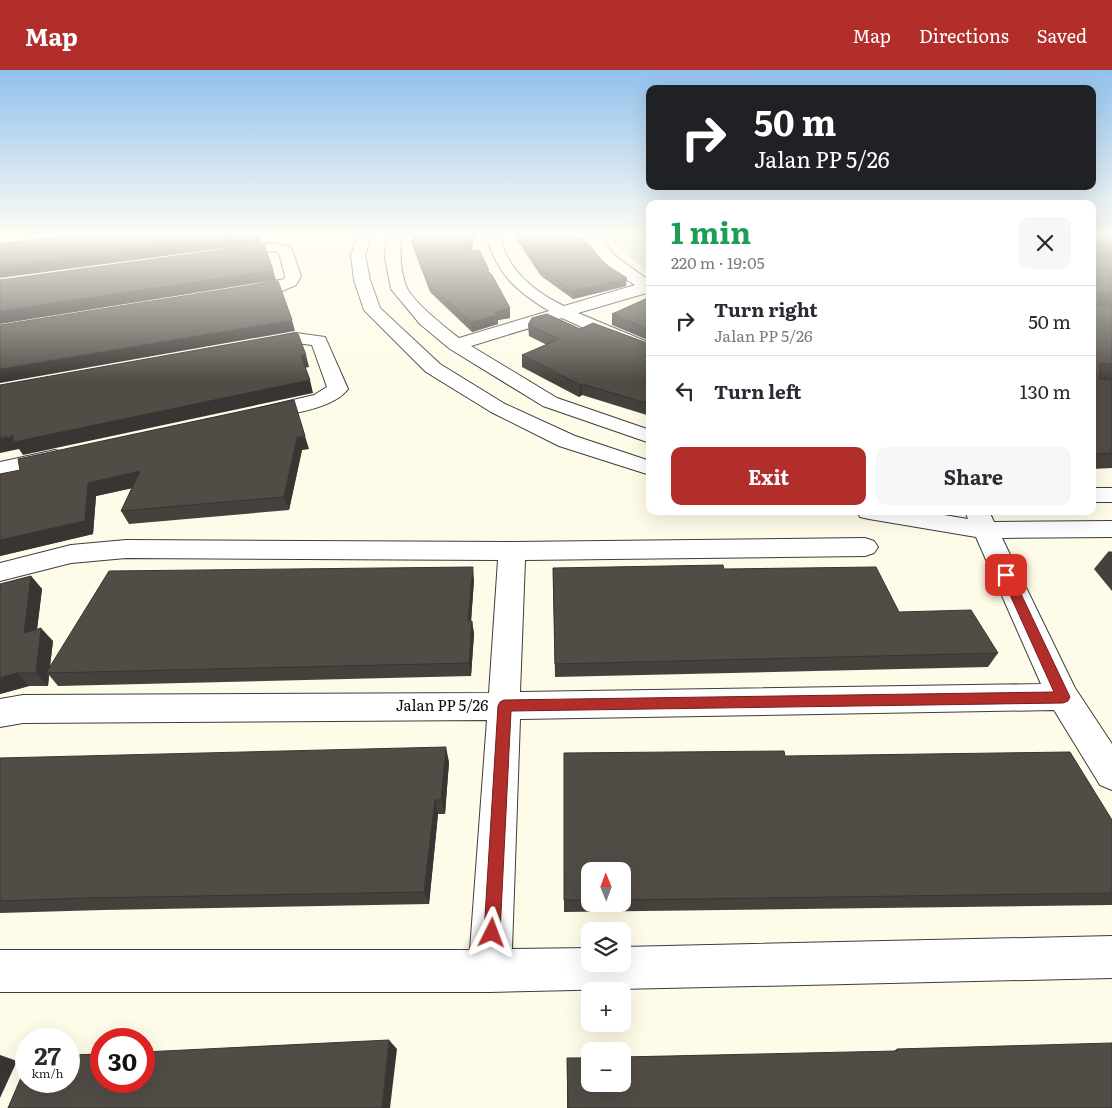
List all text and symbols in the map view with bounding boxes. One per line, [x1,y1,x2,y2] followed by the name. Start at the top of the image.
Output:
[25,18,78,53] text: Map
[853,22,891,49] text: Map
[919,22,1009,49] text: Directions
[1037,22,1087,49] text: Saved
[754,95,837,147] text: 50 m
[671,105,736,170] icon: right
[754,142,890,175] text: Jalan PP 5/26
[671,209,751,253] text: 1 min
[1019,217,1071,269] button: close
[671,250,765,274] text: 220 m · 19:05
[714,295,818,323] text: Turn right
[671,307,699,335] icon: right
[1028,307,1071,335] text: 50 m
[714,323,813,347] text: Jalan PP 5/26
[671,377,699,405] icon: left
[714,377,801,405] text: Turn left
[1020,377,1071,405] text: 130 m
[671,447,866,505] button: Exit
[876,447,1071,505] button: Share
[985,554,1027,596] pin
[992,561,1020,589] icon: arrive
[396,693,488,716] street label: Jalan PP 5/26
[581,862,631,912] north arrow
[581,862,631,1092] map controls
[465,906,517,958] position arrow
[581,922,631,972] button: layers
[581,982,631,1032] button: +
[90,1028,155,1093] speed limit sign: 30
[34,1036,61,1073] text: 27
[581,1042,631,1092] button: −
[32,1064,63,1082] text: km/h

